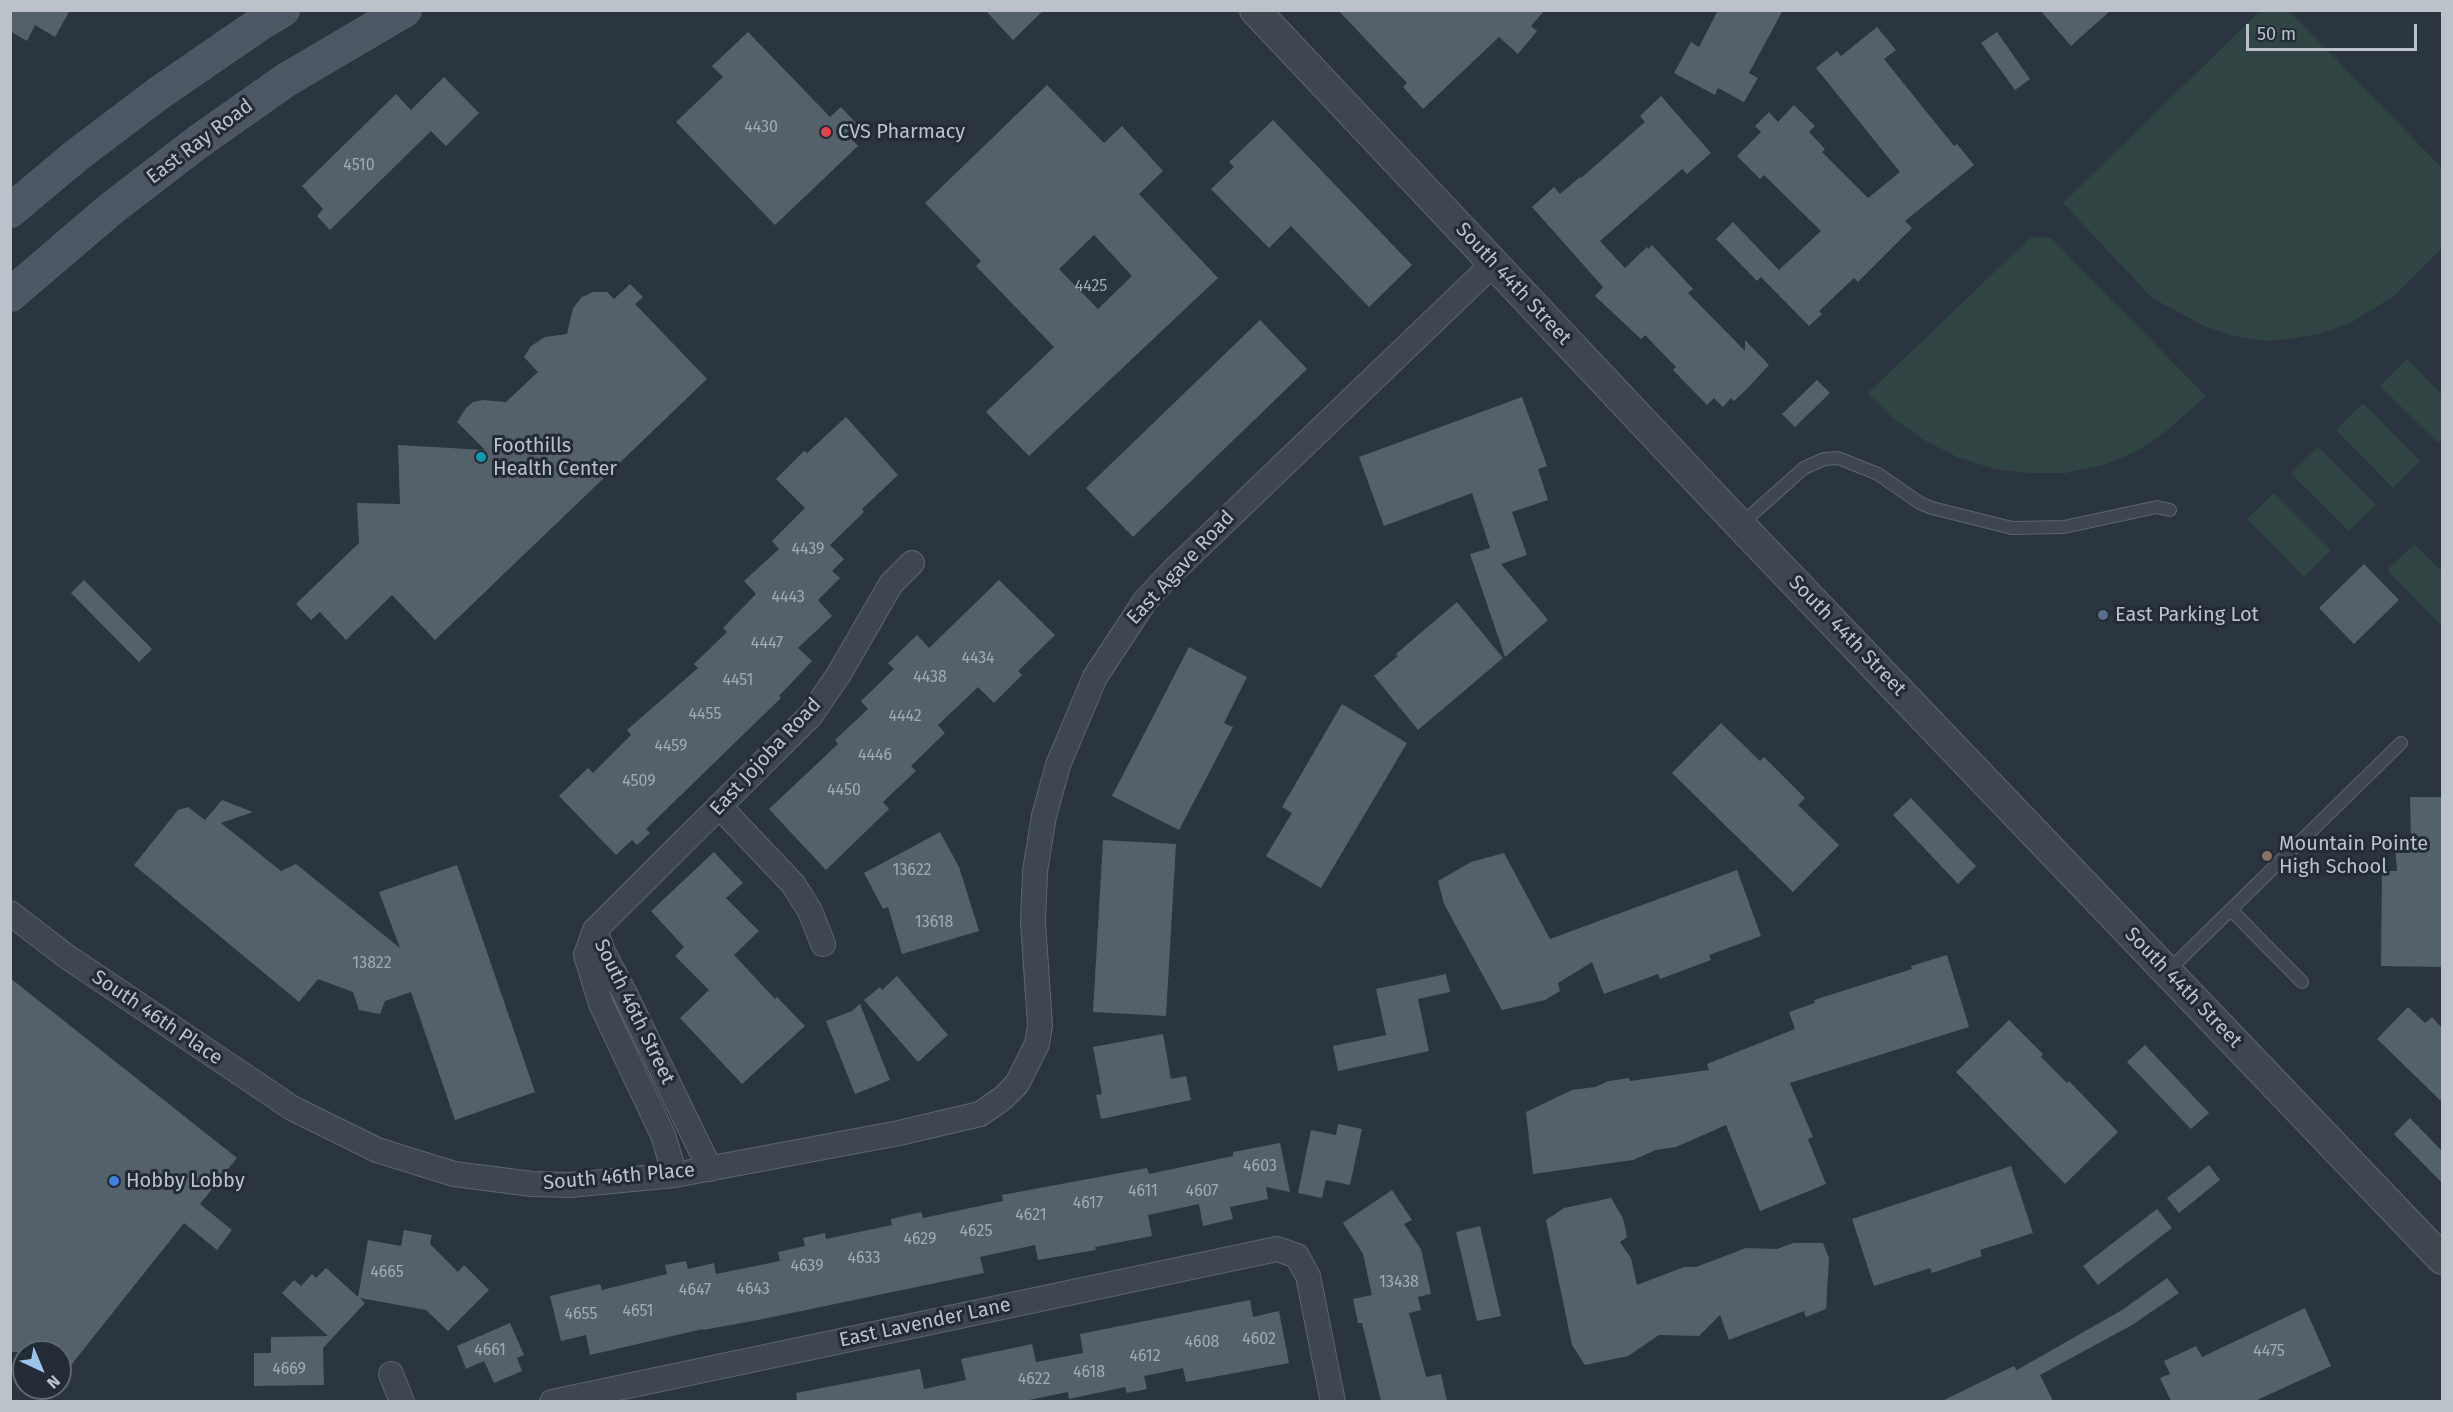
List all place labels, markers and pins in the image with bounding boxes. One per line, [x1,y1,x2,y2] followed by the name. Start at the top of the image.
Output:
[838,120,965,144] place label: CVS Pharmacy
[819,125,833,139] marker: CVS Pharmacy
[493,434,617,481] place label: Foothills Health Center
[474,450,488,464] marker: Foothills Health Center
[2115,603,2259,627] place label: East Parking Lot
[2096,608,2110,622] marker: East Parking Lot
[2279,832,2428,879] place label: Mountain Pointe High School
[2260,849,2274,863] marker: Mountain Pointe High School
[126,1169,245,1193] place label: Hobby Lobby
[107,1174,121,1188] marker: Hobby Lobby

